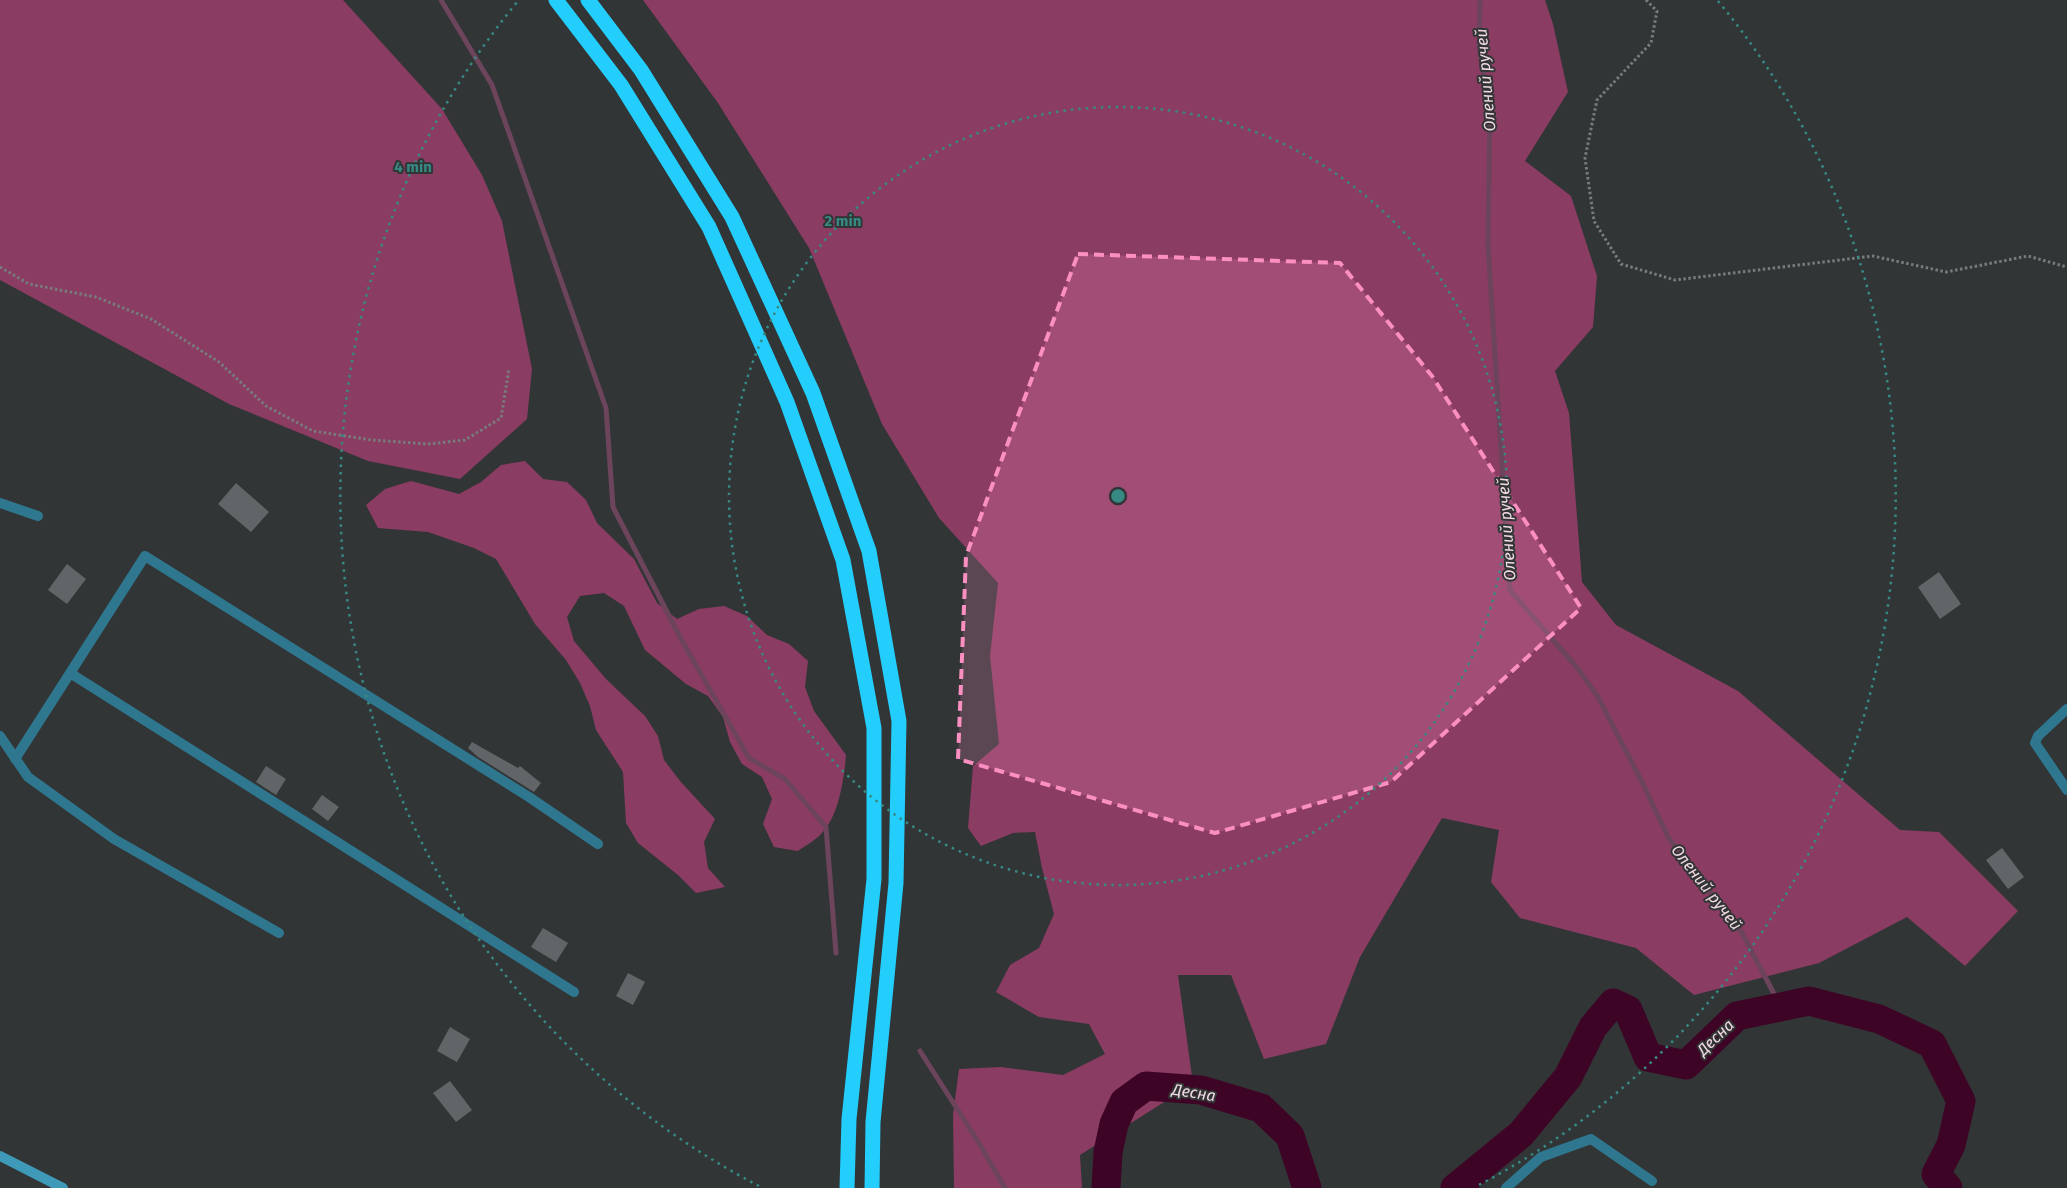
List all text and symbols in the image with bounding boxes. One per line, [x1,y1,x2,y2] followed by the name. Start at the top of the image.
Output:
[1472,28,1499,132] water label: Олений ручей
[394,158,432,176] text: 4 min
[825,212,861,230] text: 2 min
[1493,477,1520,581] water label: Олений ручей
[1109,487,1127,505] centre of rings
[1667,841,1746,934] water label: Олений ручей
[1692,1015,1738,1061] water label: Десна
[1169,1079,1217,1105] water label: Десна

